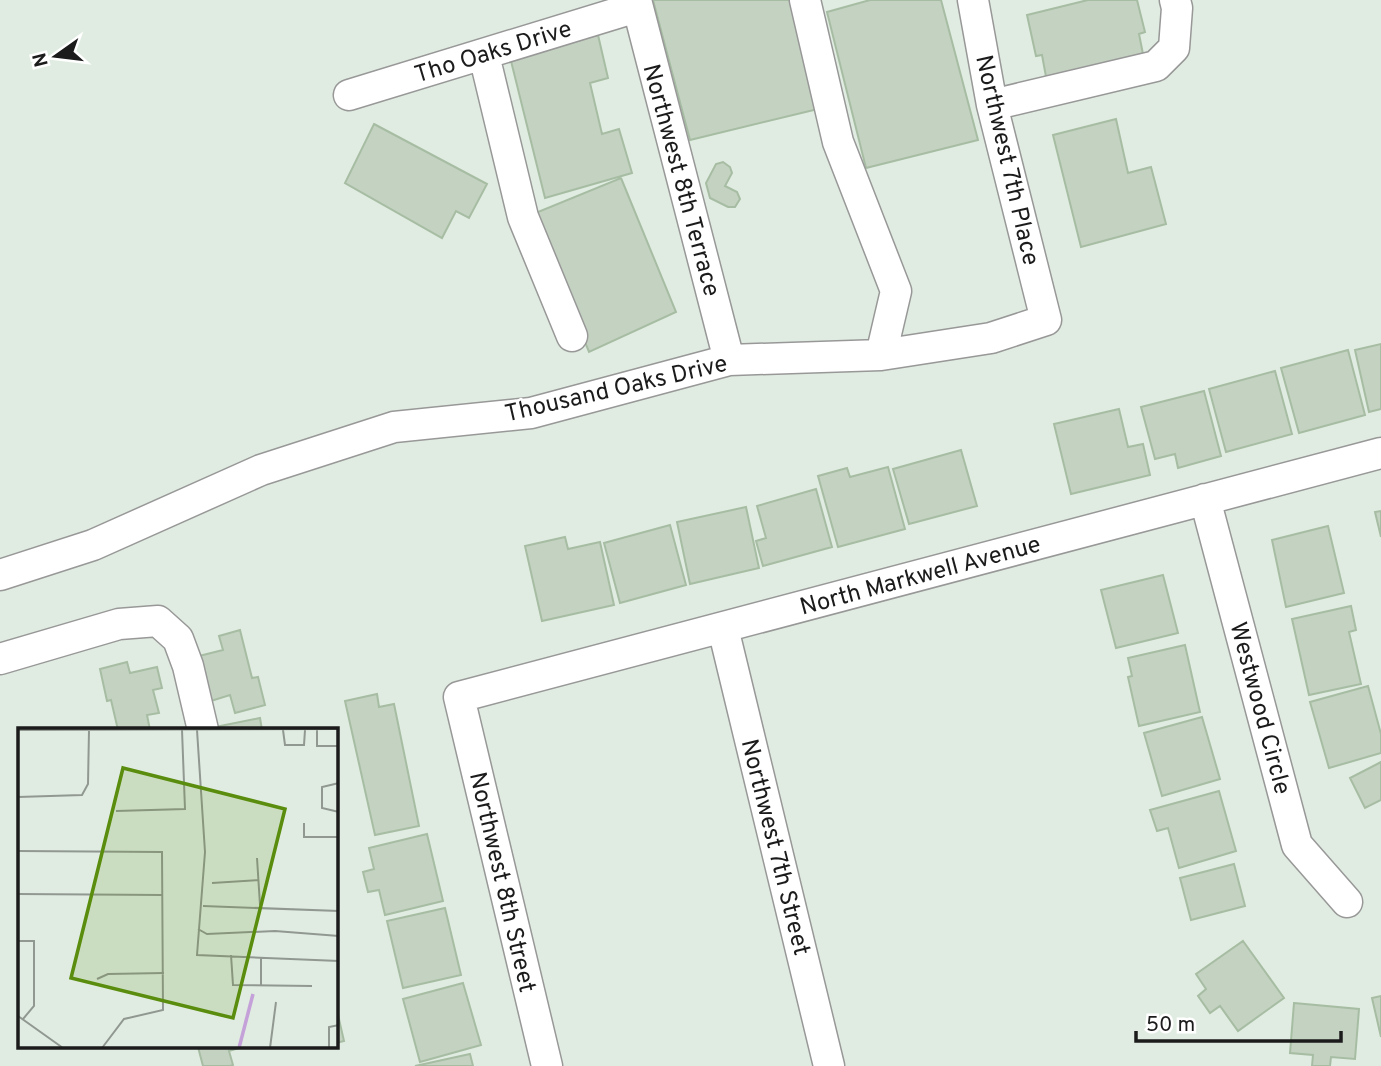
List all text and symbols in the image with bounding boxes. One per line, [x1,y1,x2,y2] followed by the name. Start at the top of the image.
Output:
[411,15,576,91] street label: Tho Oaks Drive
[21,21,91,91] north arrow
[28,50,55,69] text: N
[967,52,1045,269] street label: Northwest 7th Place
[635,61,726,300] street label: Northwest 8th Terrace
[502,350,731,430] street label: Thousand Oaks Drive
[797,530,1044,624] street label: North Markwell Avenue
[1222,619,1296,798] street label: Westwood Circle
[18,728,338,1048] inset map
[733,736,815,959] street label: Northwest 7th Street
[461,769,541,996] street label: Northwest 8th Street
[1136,1000,1341,1044] scale bar
[1146,1012,1195,1039] text: 50 m

